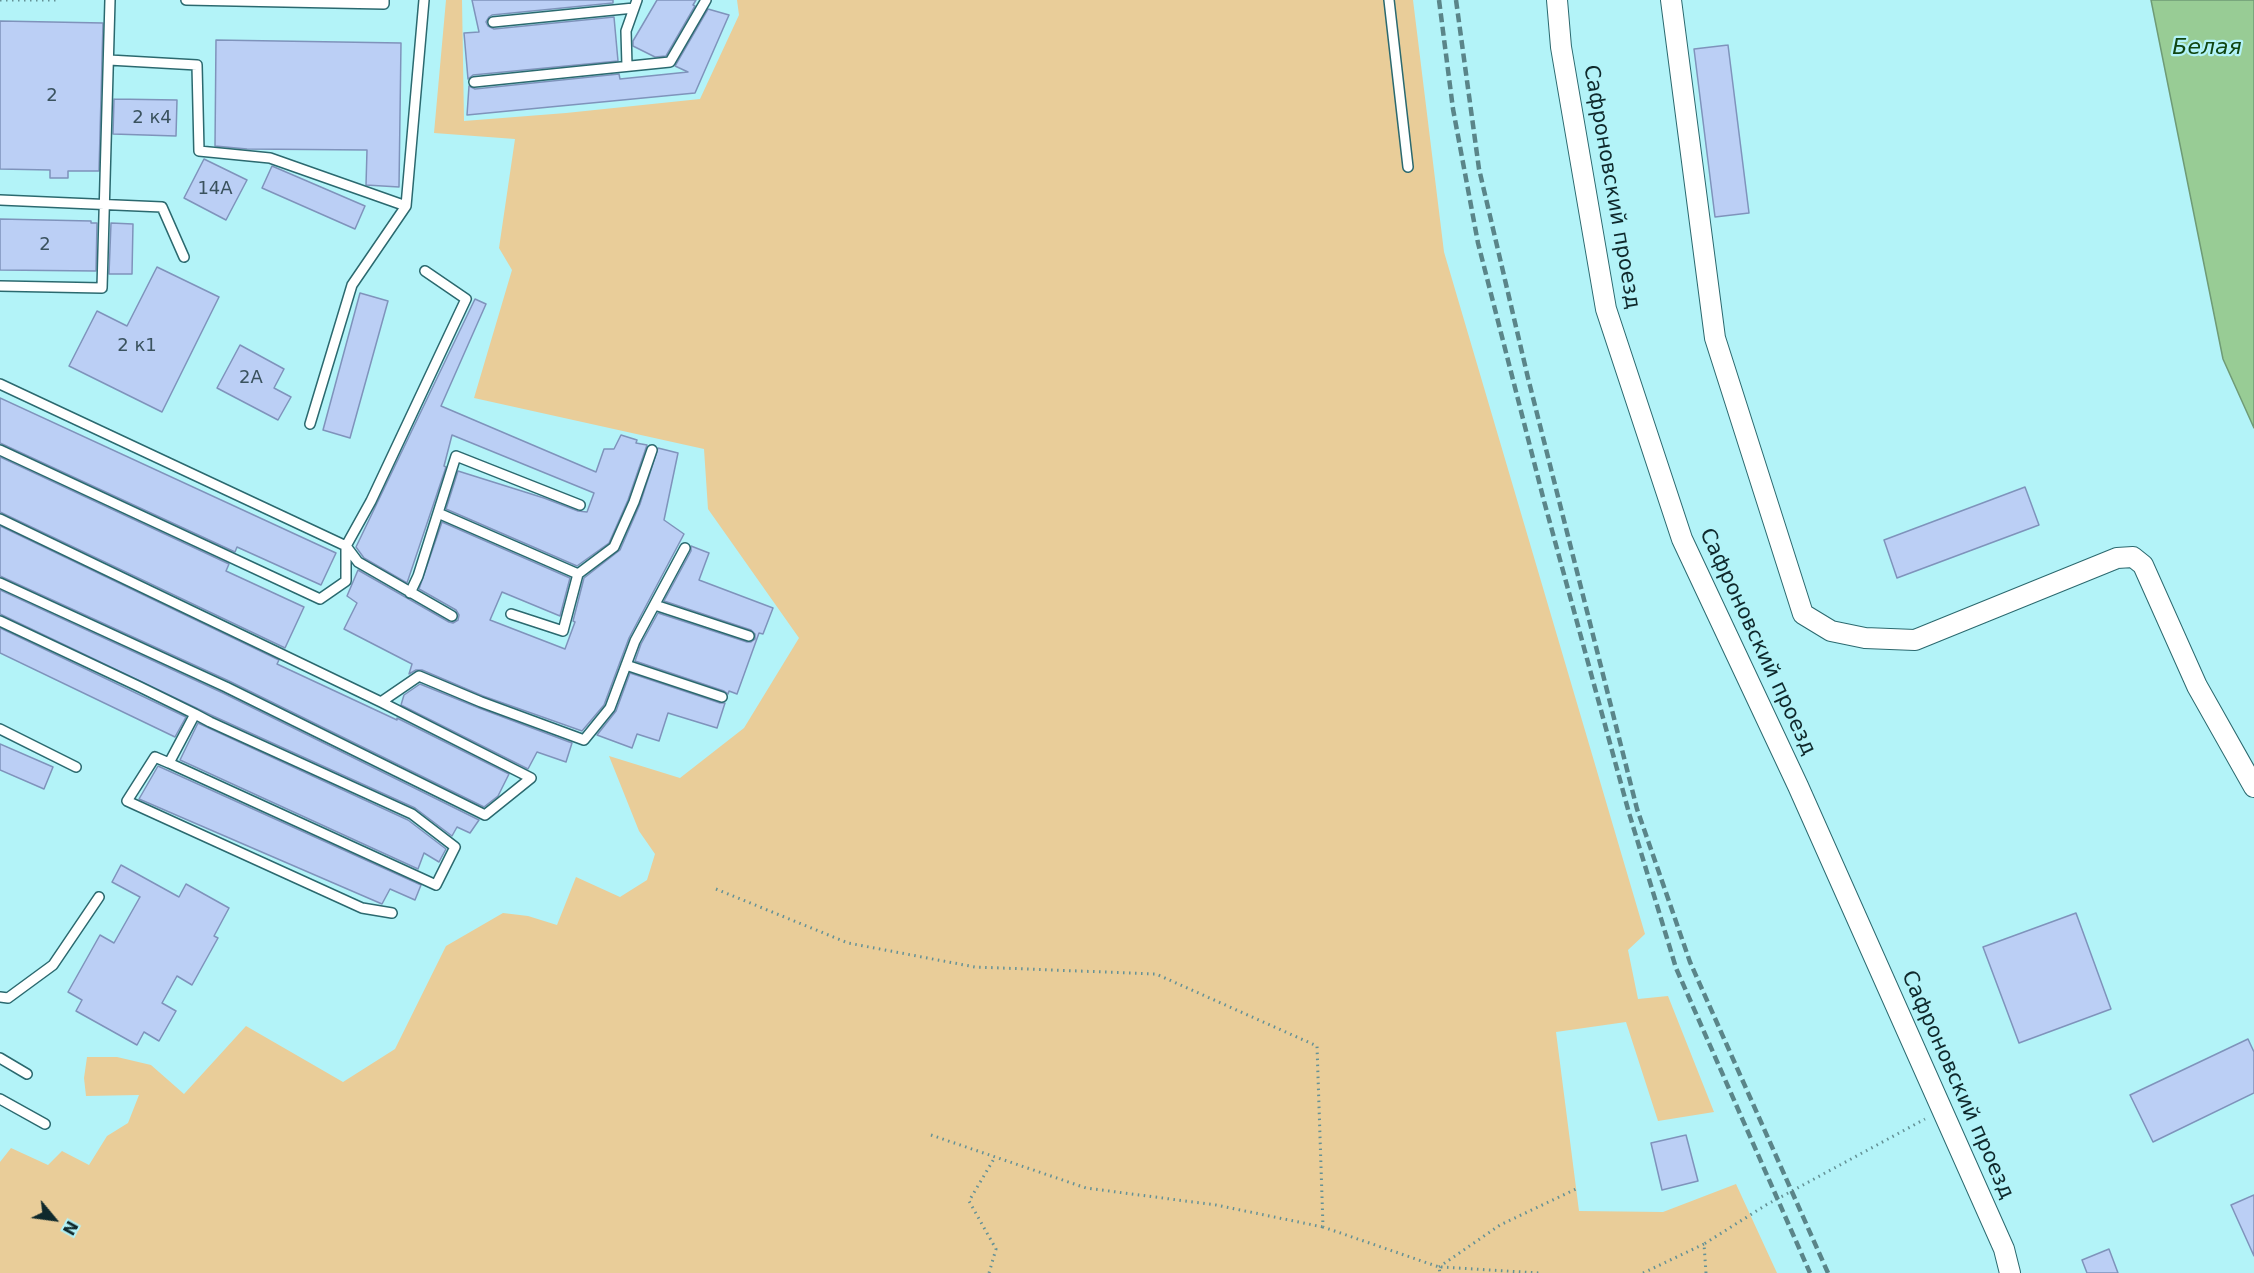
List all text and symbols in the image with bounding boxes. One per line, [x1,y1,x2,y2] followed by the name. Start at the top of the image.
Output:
[2172,35,2242,61] water label: Белая
[1577,63,1645,311] street label: Сафроновский проезд
[46,85,58,107] house number: 2
[132,107,172,129] house number: 2 к4
[197,178,233,200] house number: 14А
[39,234,51,256] house number: 2
[117,335,157,357] house number: 2 к1
[239,367,263,389] house number: 2А
[1693,525,1821,759] street label: Сафроновский проезд
[1895,967,2019,1203] street label: Сафроновский проезд
[24,1189,84,1249] north arrow
[59,1218,82,1238] text: N

